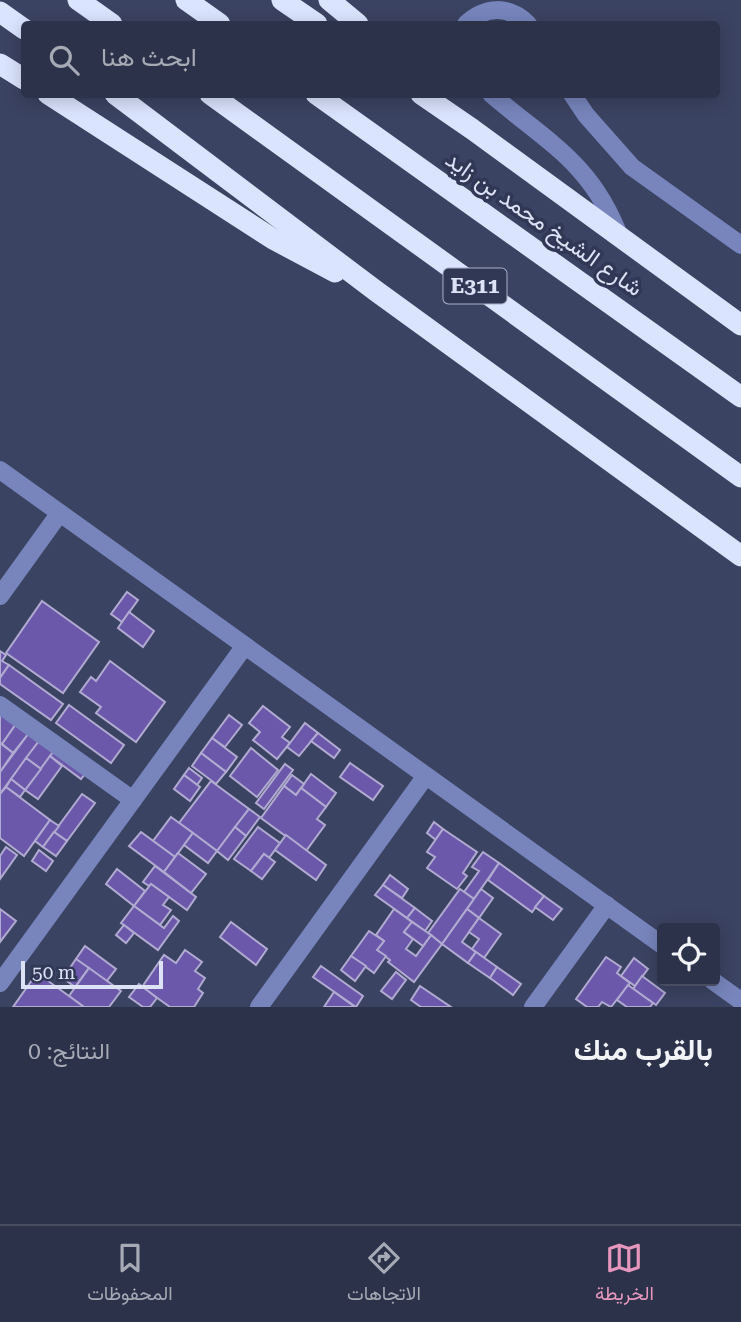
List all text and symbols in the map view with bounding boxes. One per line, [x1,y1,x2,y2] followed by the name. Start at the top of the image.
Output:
[21,21,720,98] search box
[45,41,83,79] icon: search
[101,42,197,72] text: ابحث هنا
[439,146,648,304] street label: شارع الشيخ محمد بن زايد
[444,268,506,304] road number: E311
[657,923,720,986] map controls
[657,923,720,986] button: locate
[21,958,163,990] scale bar
[32,961,75,984] text: 50 m
[574,1032,713,1067] text: بالقرب منك
[28,1038,110,1065] text: النتائج: 0
[87,1239,173,1310] tab: المحفوظات
[347,1239,421,1310] tab: الاتجاهات
[595,1239,654,1310] tab: الخريطة

